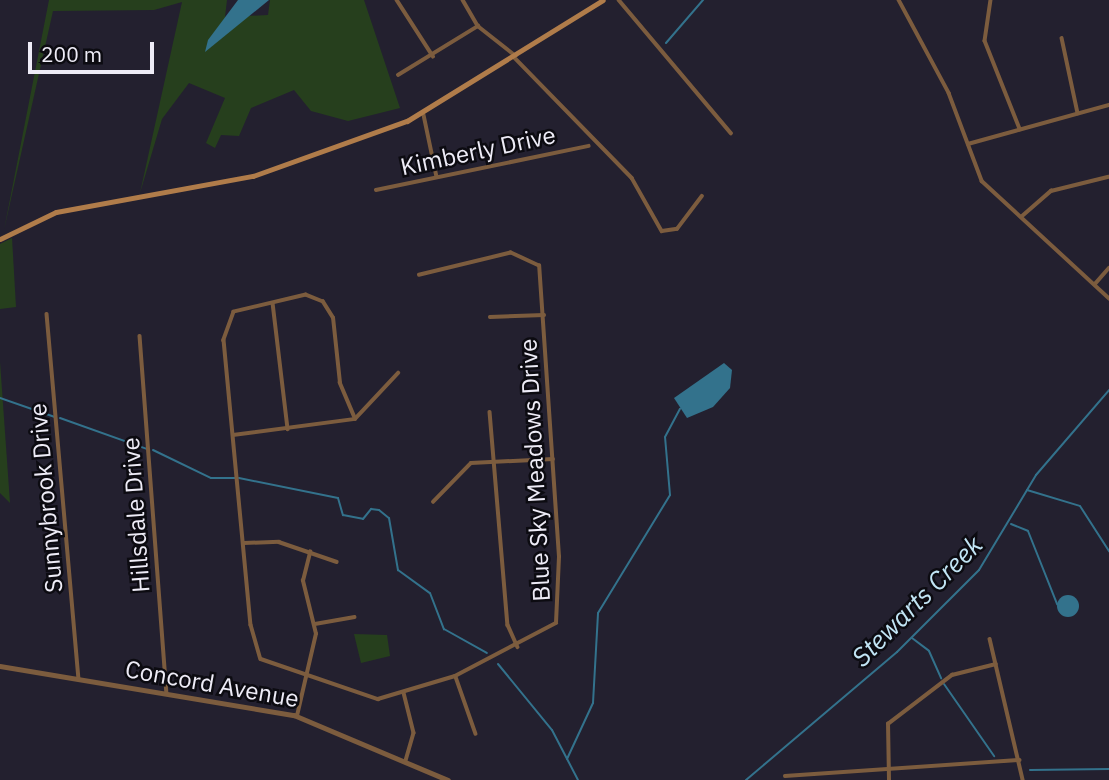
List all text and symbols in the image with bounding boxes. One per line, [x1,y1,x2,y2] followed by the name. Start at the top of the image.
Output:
[32,28,158,72] scale bar
[41,40,102,68] text: 200 m
[398,121,558,181] street label: Kimberly Drive
[514,338,556,602] street label: Blue Sky Meadows Drive
[23,402,69,594] street label: Sunnybrook Drive
[116,436,156,594] street label: Hillsdale Drive
[845,529,989,673] water label: Stewarts Creek
[123,655,301,713] street label: Concord Avenue

